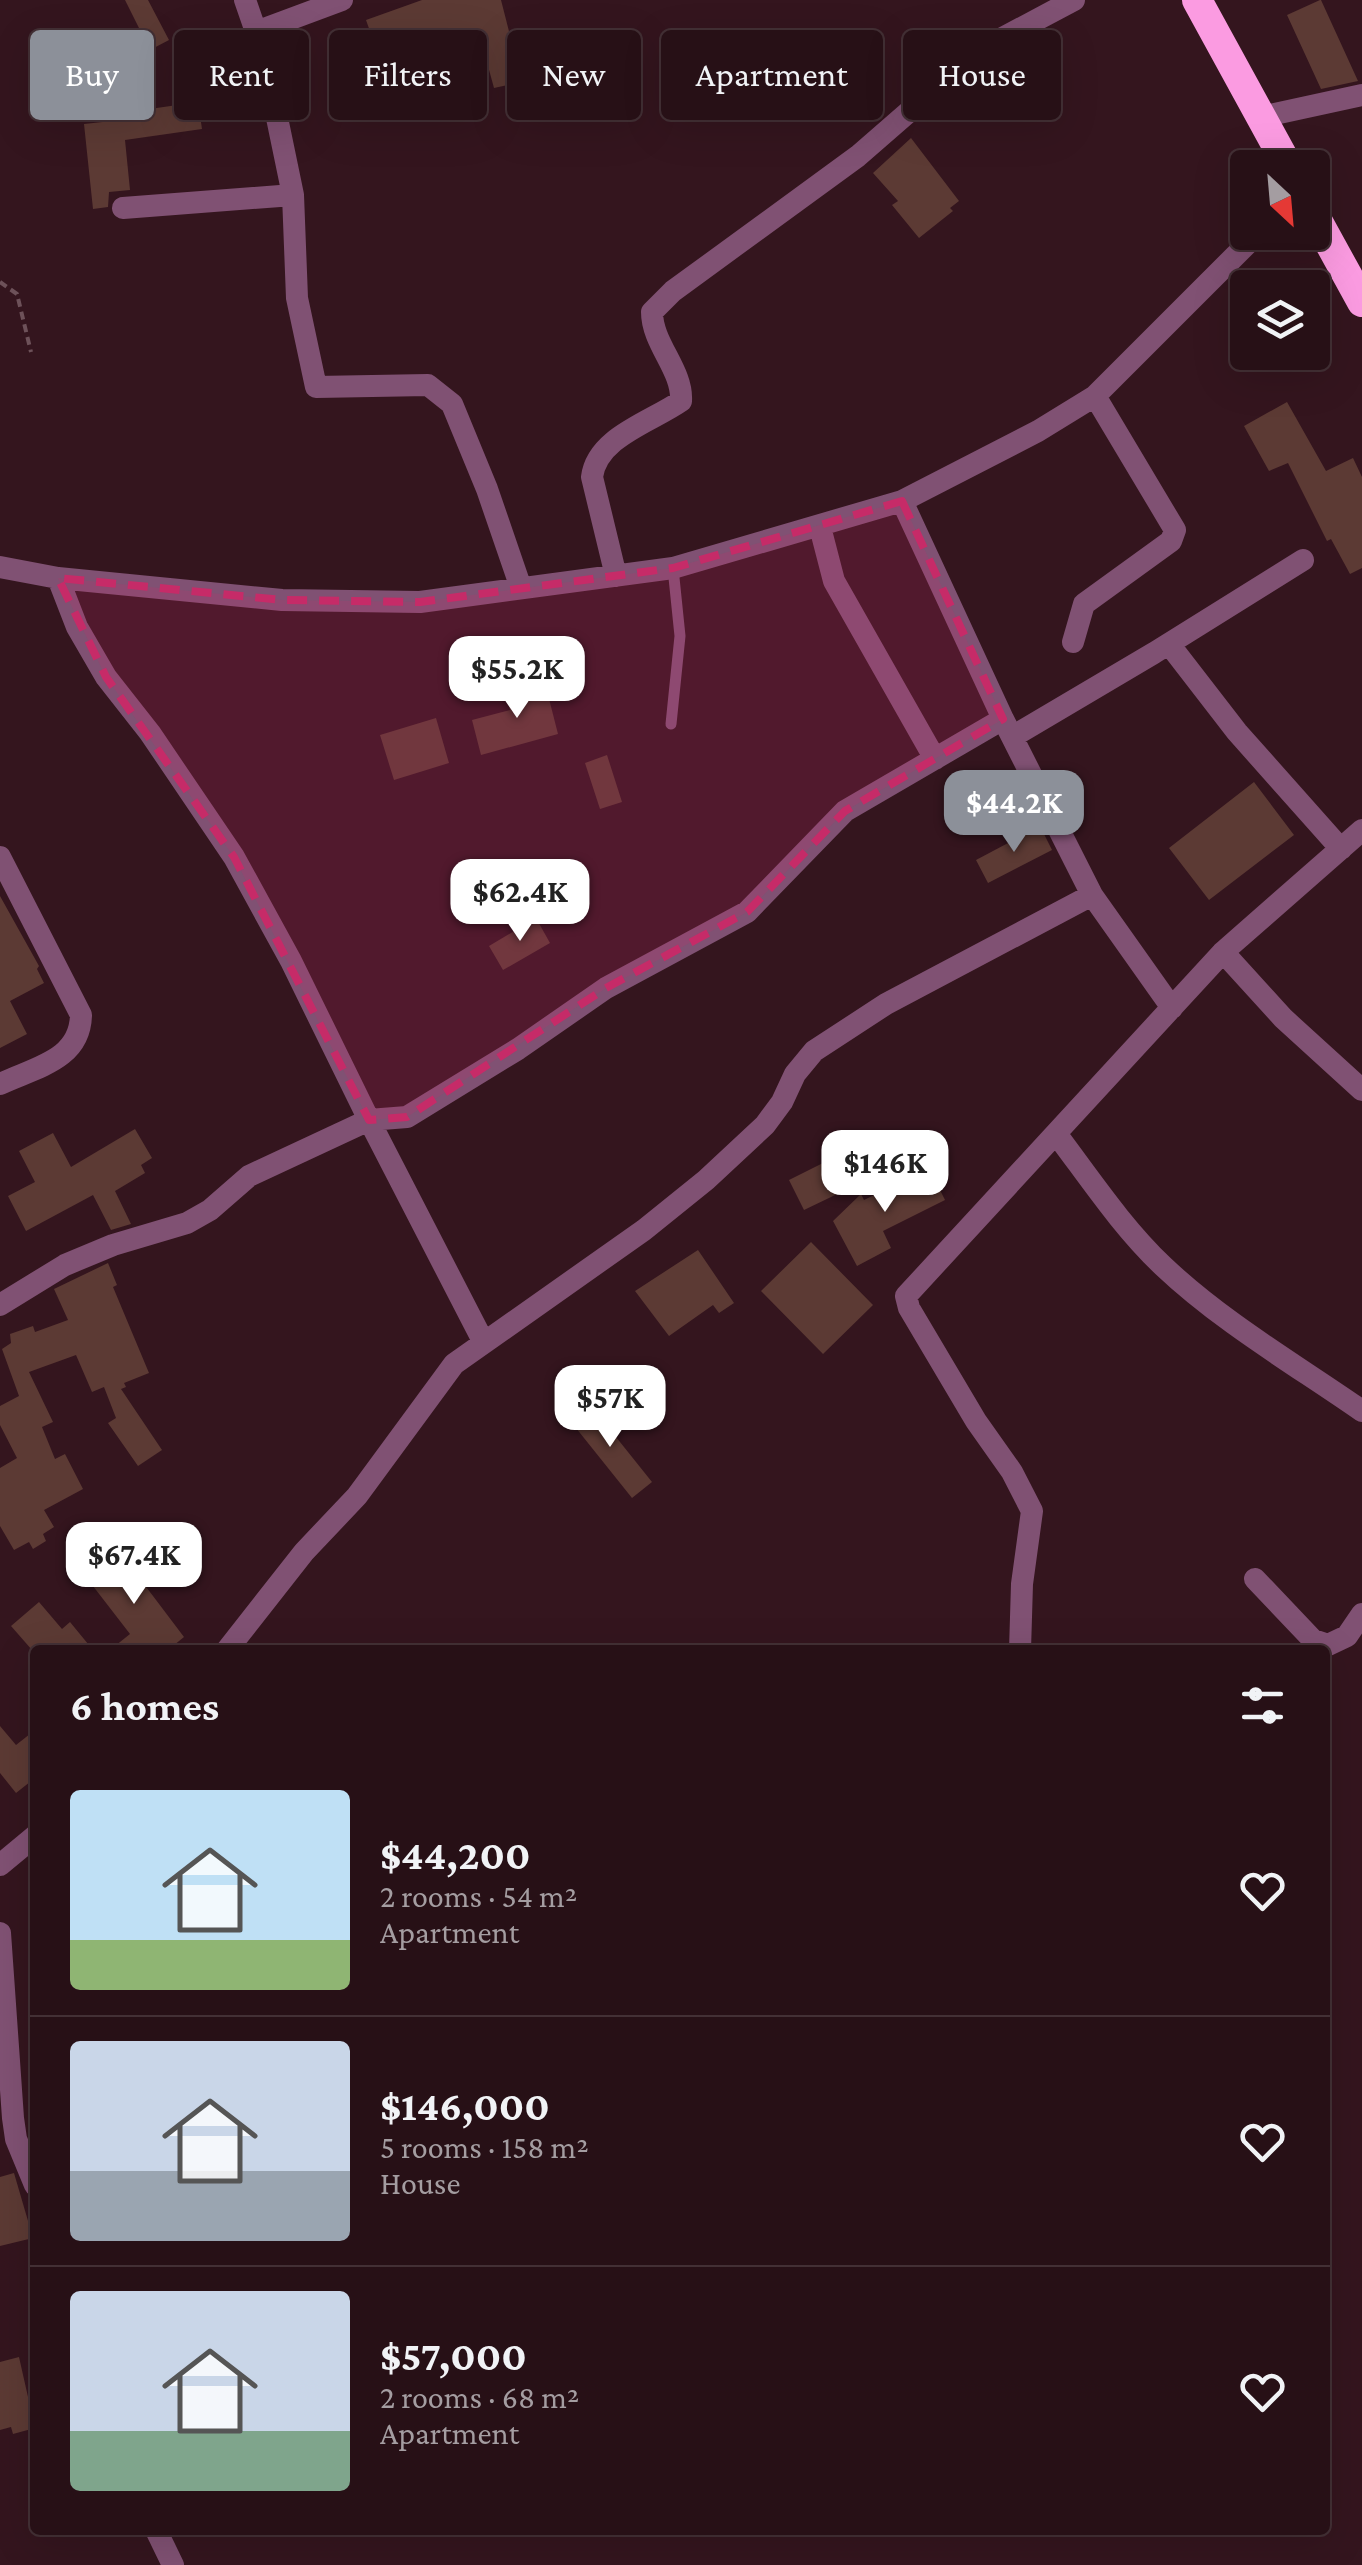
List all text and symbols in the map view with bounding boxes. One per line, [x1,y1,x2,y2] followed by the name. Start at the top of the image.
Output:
[30,30,154,120] chip: Buy
[174,30,309,120] chip: Rent
[329,30,487,120] chip: Filters
[507,30,641,120] chip: New
[661,30,883,120] chip: Apartment
[903,30,1061,120] chip: House
[1230,150,1330,250] north arrow
[1230,150,1330,370] map controls
[1230,270,1330,370] button: layers
[436,636,598,721] pin: $55.2K
[471,650,563,686] text: $55.2K
[933,770,1095,855] pin: $44.2K
[966,784,1062,820] text: $44.2K
[439,859,601,944] pin: $62.4K
[472,873,568,909] text: $62.4K
[815,1130,955,1215] pin: $146K
[843,1144,927,1180] text: $146K
[551,1365,669,1450] pin: $57K
[577,1379,643,1415] text: $57K
[53,1522,215,1607] pin: $67.4K
[88,1536,180,1572] text: $67.4K
[1235,1678,1290,1733] icon: filters
[70,1682,219,1729] text: 6 homes
[150,1830,270,1950] icon: home
[380,1831,530,1878] text: $44,200
[1235,1863,1290,1918] icon: heart
[380,1878,577,1914] text: 2 rooms · 54 m²
[380,1914,519,1950] text: Apartment
[150,2081,270,2201] icon: home
[380,2082,550,2129] text: $146,000
[1235,2114,1290,2169] icon: heart
[380,2129,589,2165] text: 5 rooms · 158 m²
[380,2165,460,2201] text: House
[150,2331,270,2451] icon: home
[380,2332,527,2379] text: $57,000
[1235,2364,1290,2419] icon: heart
[380,2379,579,2415] text: 2 rooms · 68 m²
[380,2415,519,2451] text: Apartment

